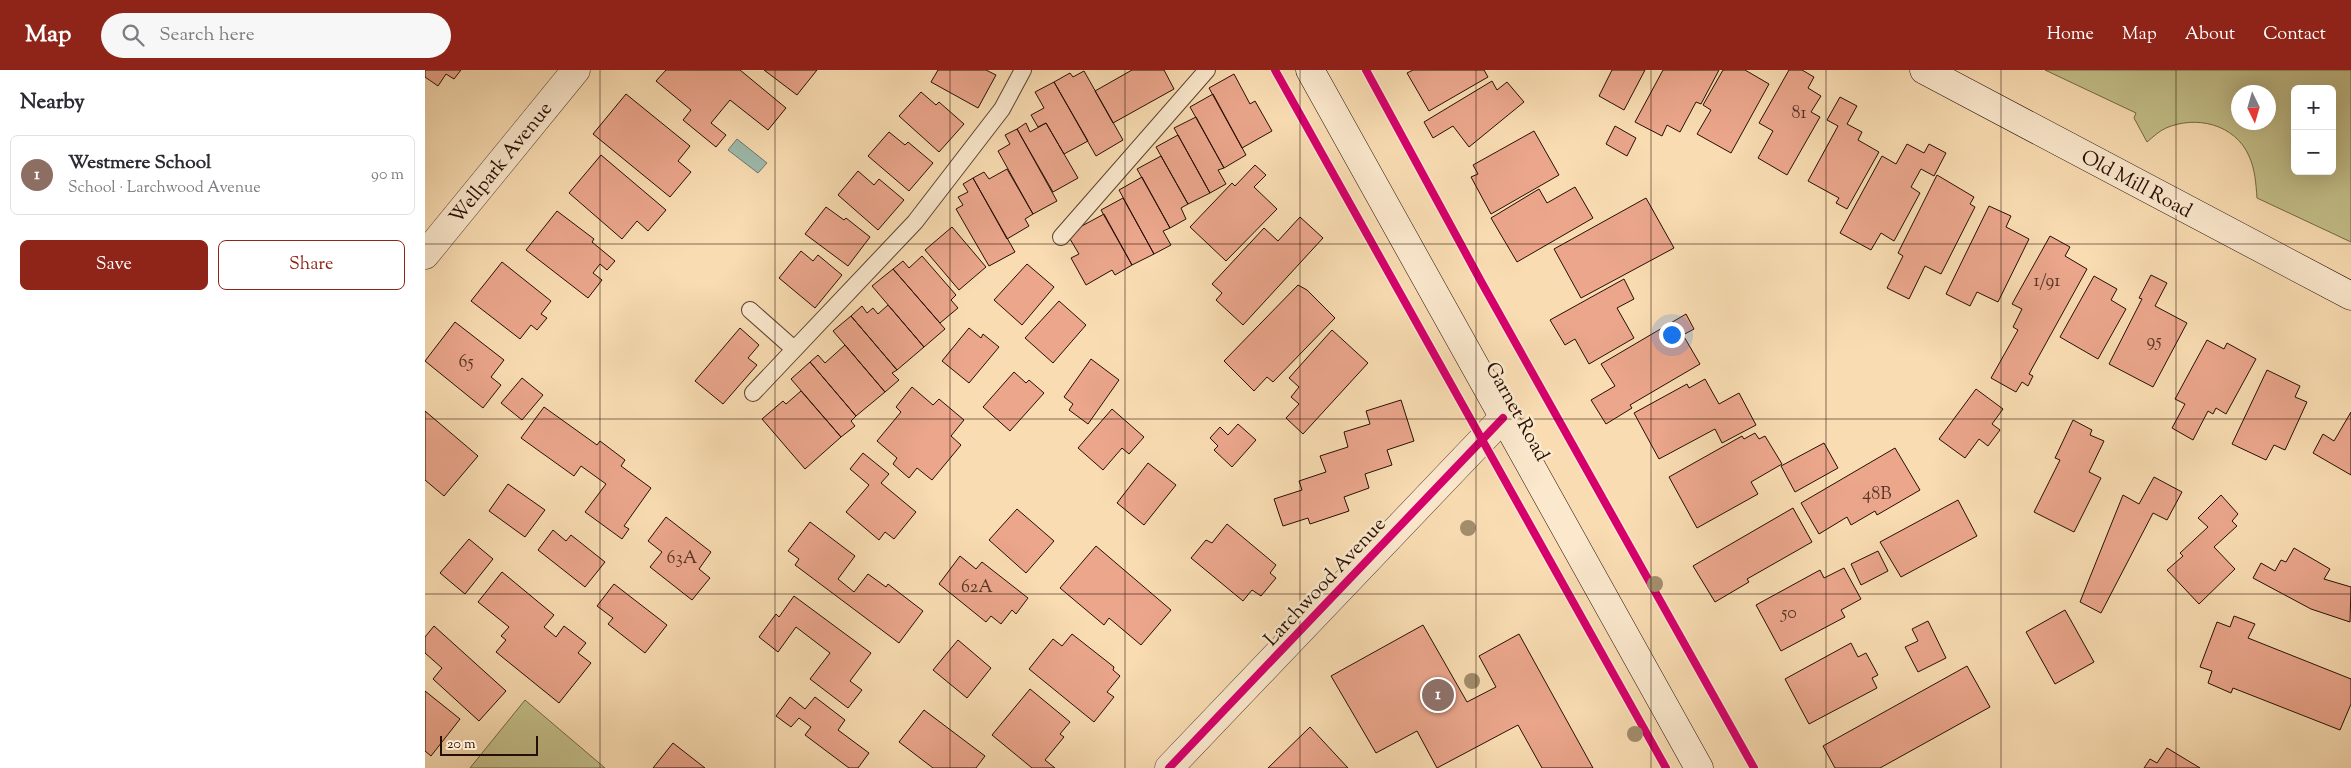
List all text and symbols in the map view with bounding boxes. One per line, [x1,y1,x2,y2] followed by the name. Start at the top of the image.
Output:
[101,13,451,58] search box
[25,18,71,52] text: Map
[119,21,147,49] icon: search
[159,22,255,49] text: Search here
[2047,22,2094,48] text: Home
[2122,22,2157,48] text: Map
[2185,22,2235,48] text: About
[2263,22,2326,48] text: Contact
[2231,85,2276,130] north arrow
[2291,85,2336,175] map controls
[2291,85,2336,130] button: +
[20,88,85,118] text: Nearby
[444,96,560,231] street label: Wellpark Avenue
[1791,101,1807,127] house number: 81
[2291,130,2336,175] button: −
[2075,144,2197,227] street label: Old Mill Road
[68,150,211,177] text: Westmere School
[34,164,40,187] text: 1
[371,164,404,187] text: 90 m
[68,177,261,200] text: School · Larchwood Avenue
[20,240,208,290] button: Save
[218,240,405,290] button: Share
[2034,269,2060,295] house number: 1/91
[1659,322,1685,348] your location
[2146,329,2162,355] house number: 95
[458,350,474,376] house number: 65
[1477,357,1555,467] street label: Garnet Road
[1862,482,1892,508] house number: 48B
[1258,512,1394,654] street label: Larchwood Avenue
[667,546,698,572] house number: 63A
[961,575,993,601] house number: 62A
[1780,601,1797,627] house number: 50
[1422,676,1454,714] pin: 1
[440,733,537,756] scale bar
[447,735,476,755] text: 20 m

